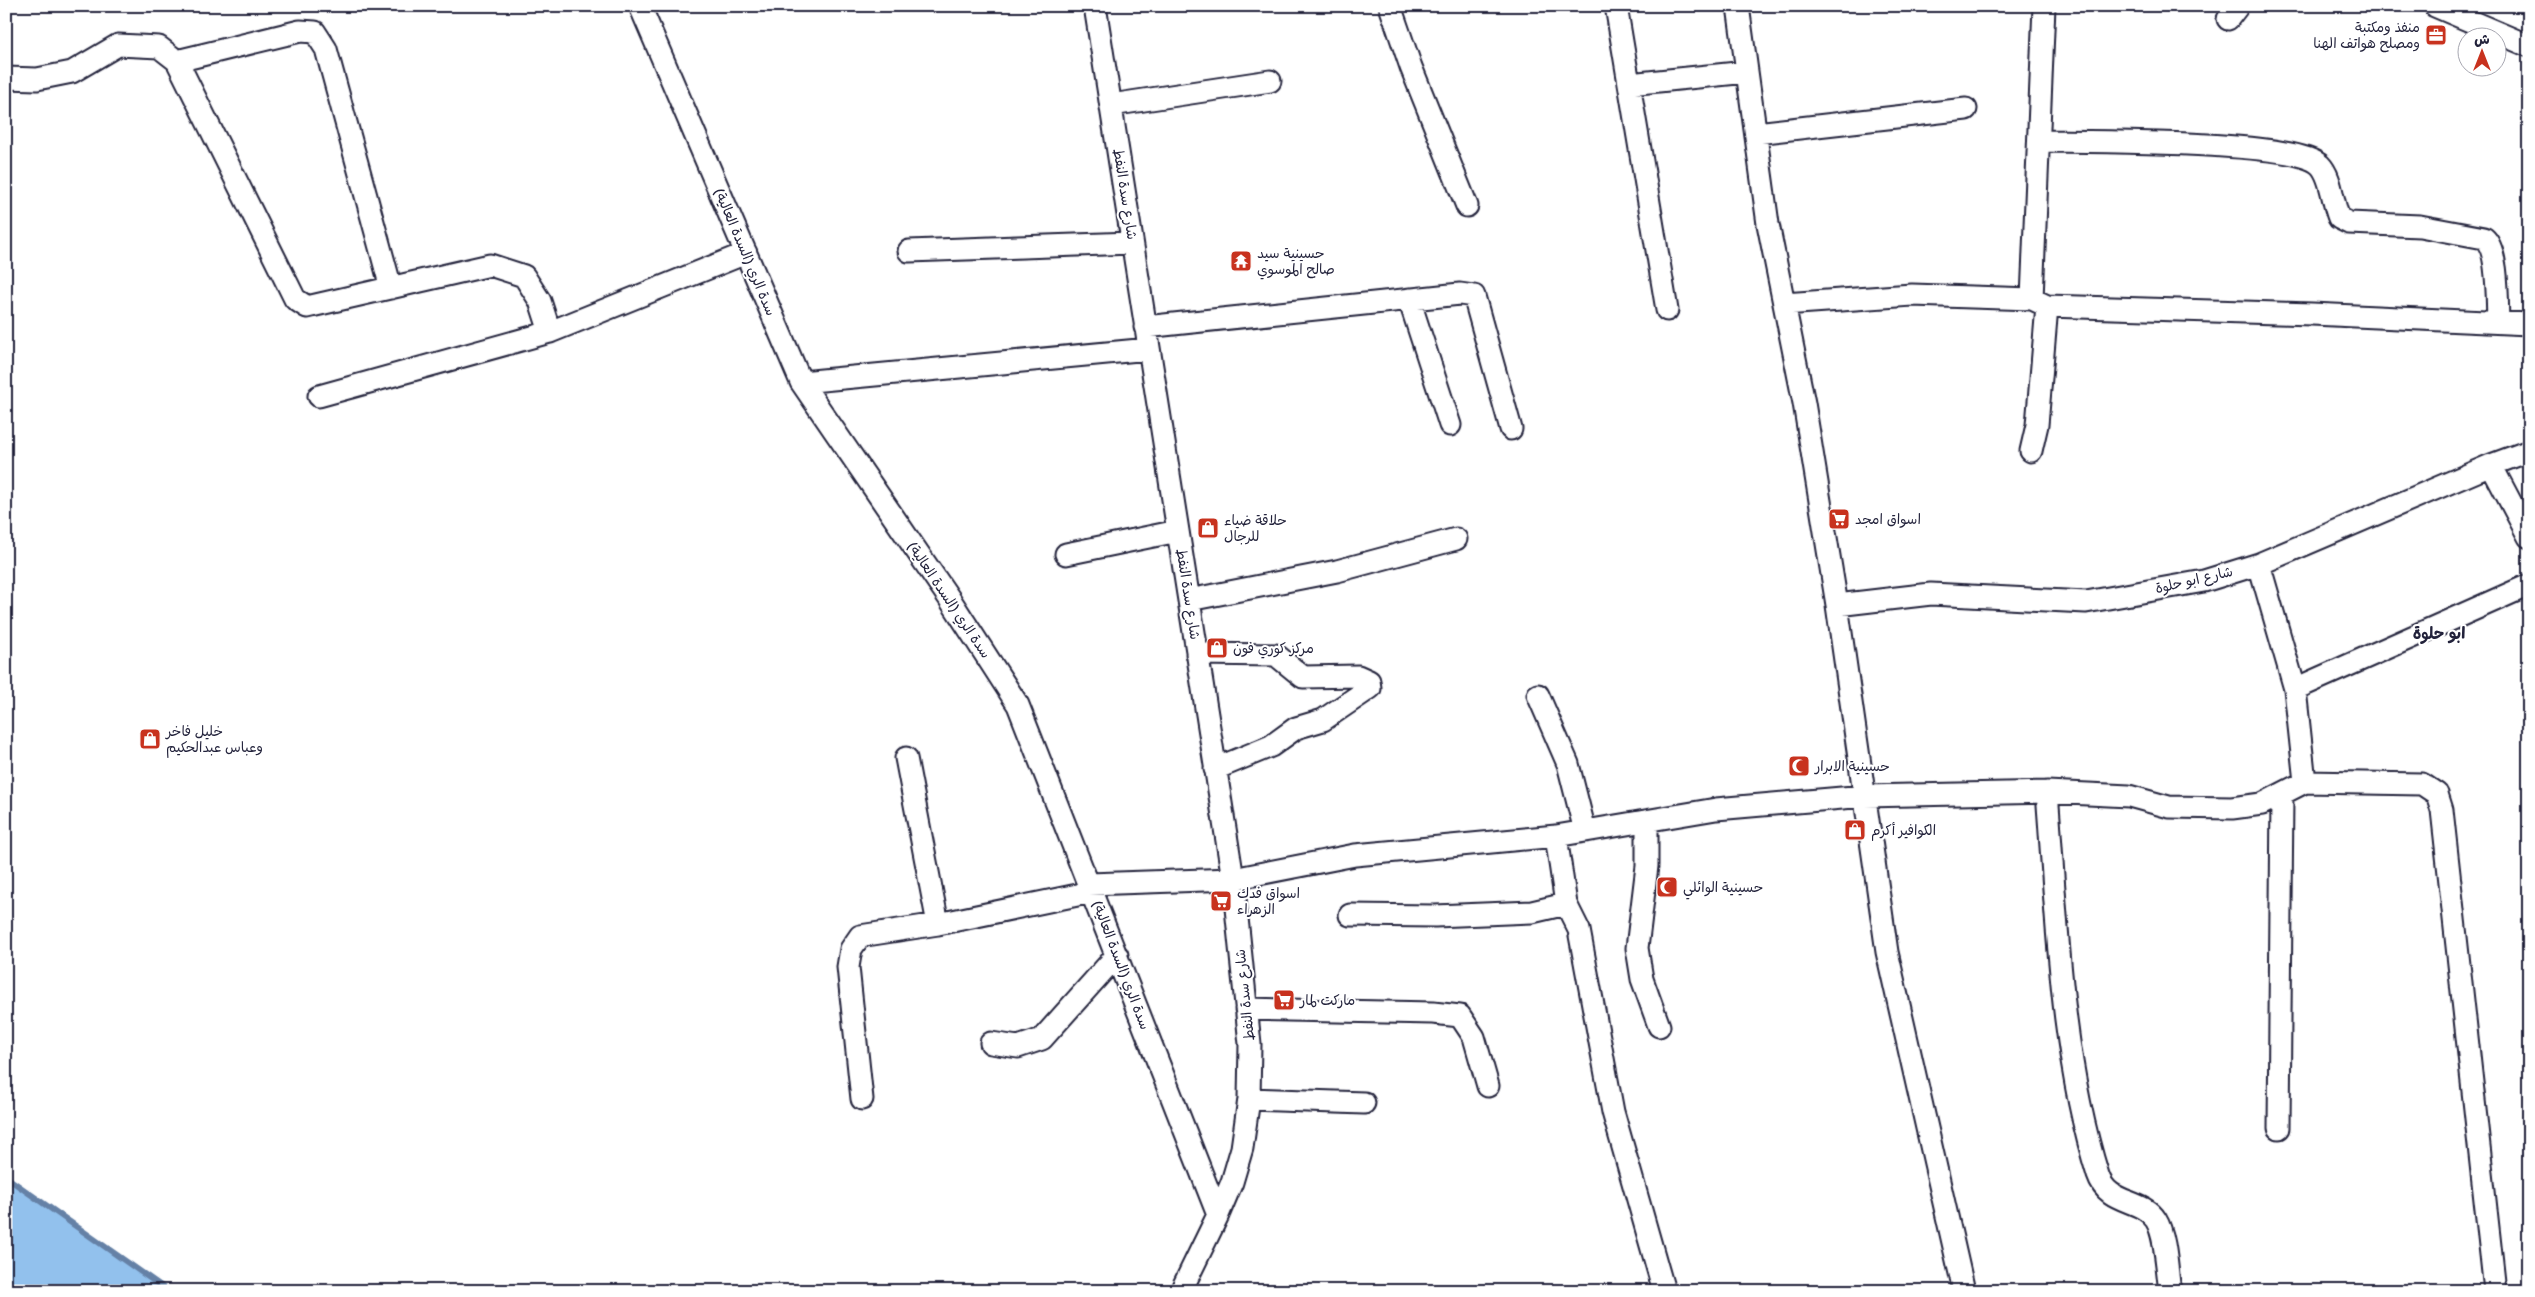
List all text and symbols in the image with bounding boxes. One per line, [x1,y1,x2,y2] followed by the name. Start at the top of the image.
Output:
[2313,19,2420,53] place label: منفذ ومكتبة ومصلح هواتف الهنا
[2424,23,2448,47] office icon: منفذ ومكتبة ومصلح هواتف الهنا
[2458,28,2508,78] north arrow
[2474,31,2490,48] text: ش
[1108,147,1141,241] street label: شارع سدة النفط
[709,186,780,319] street label: سدة الري (السدة العالية)
[1257,245,1335,280] place label: حسينية سيد صالح الموسوي
[1229,249,1253,273] temple icon: حسينية سيد صالح الموسوي
[1827,507,1851,531] supermarket icon: اسواق امجد
[1855,511,1921,528] place label: اسواق امجد
[1224,512,1287,545] place label: حلاقة ضياء للرجال
[1196,516,1220,540] shop icon: حلاقة ضياء للرجال
[902,539,994,663] street label: سدة الري (السدة العالية)
[1171,547,1204,641] street label: شارع سدة النفط
[2154,563,2235,598] street label: شارع ابو حلوة
[2413,625,2465,645] district label: ابو حلوة
[1205,636,1229,660] shop icon: مركز كوري فون
[1233,640,1314,659] place label: مركز كوري فون
[165,723,263,758] place label: خليل فاخر وعباس عبدالحكيم
[138,727,162,751] shop icon: خليل فاخر وعباس عبدالحكيم
[1787,754,1811,778] mosque icon: حسينية الابرار
[1814,758,1890,775] place label: حسينية الابرار
[1843,818,1867,842] shop icon: الكوافير أكرم
[1871,822,1936,841] place label: الكوافير أكرم
[1655,875,1679,899] mosque icon: حسينية الوائلي
[1683,879,1763,900] place label: حسينية الوائلي
[1237,885,1300,918] place label: اسواق فدك الزهراء
[1209,889,1233,913] supermarket icon: اسواق فدك الزهراء
[1087,898,1153,1033] street label: سدة الري (السدة العالية)
[1232,948,1259,1042] street label: شارع سدة النفط
[1272,988,1296,1012] supermarket icon: ماركت لمار
[1299,992,1355,1009] place label: ماركت لمار

